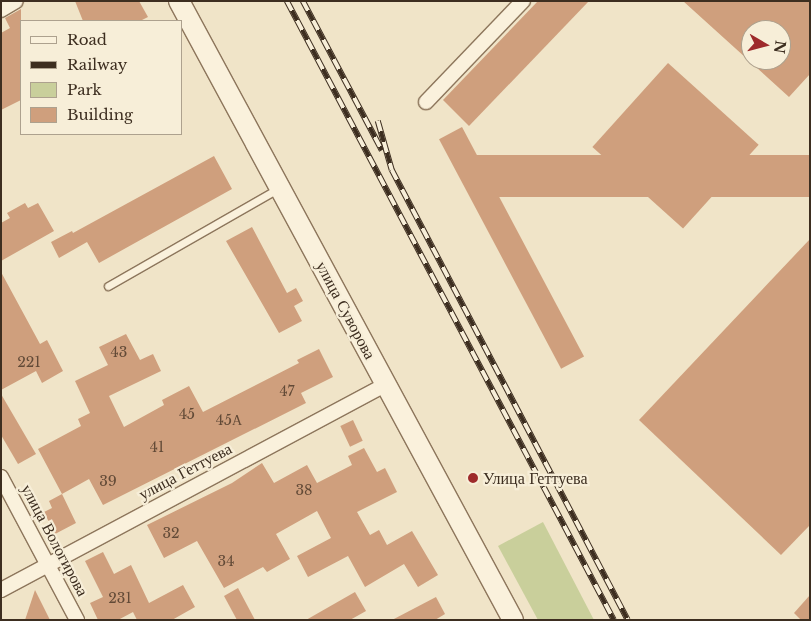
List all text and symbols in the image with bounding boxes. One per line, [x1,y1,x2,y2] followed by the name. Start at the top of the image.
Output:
[20,20,182,135] legend
[741,20,791,70] north arrow
[67,30,107,49] text: Road
[770,39,790,55] text: N
[67,55,127,74] text: Railway
[67,80,102,99] text: Park
[67,105,133,124] text: Building
[312,258,380,362] street label: улица Суворова
[111,344,127,360] house number: 43
[17,354,41,370] house number: 221
[279,383,295,399] house number: 47
[179,406,195,422] house number: 45
[216,412,242,428] house number: 45А
[135,439,235,503] street label: улица Геттуева
[150,439,164,455] house number: 41
[483,468,588,488] place label: Улица Геттуева
[467,472,479,484] marker: Улица Геттуева
[99,473,117,489] house number: 39
[17,481,93,599] street label: улица Вологирова
[295,482,313,498] house number: 38
[162,525,180,541] house number: 32
[218,553,234,569] house number: 34
[108,590,132,606] house number: 231

